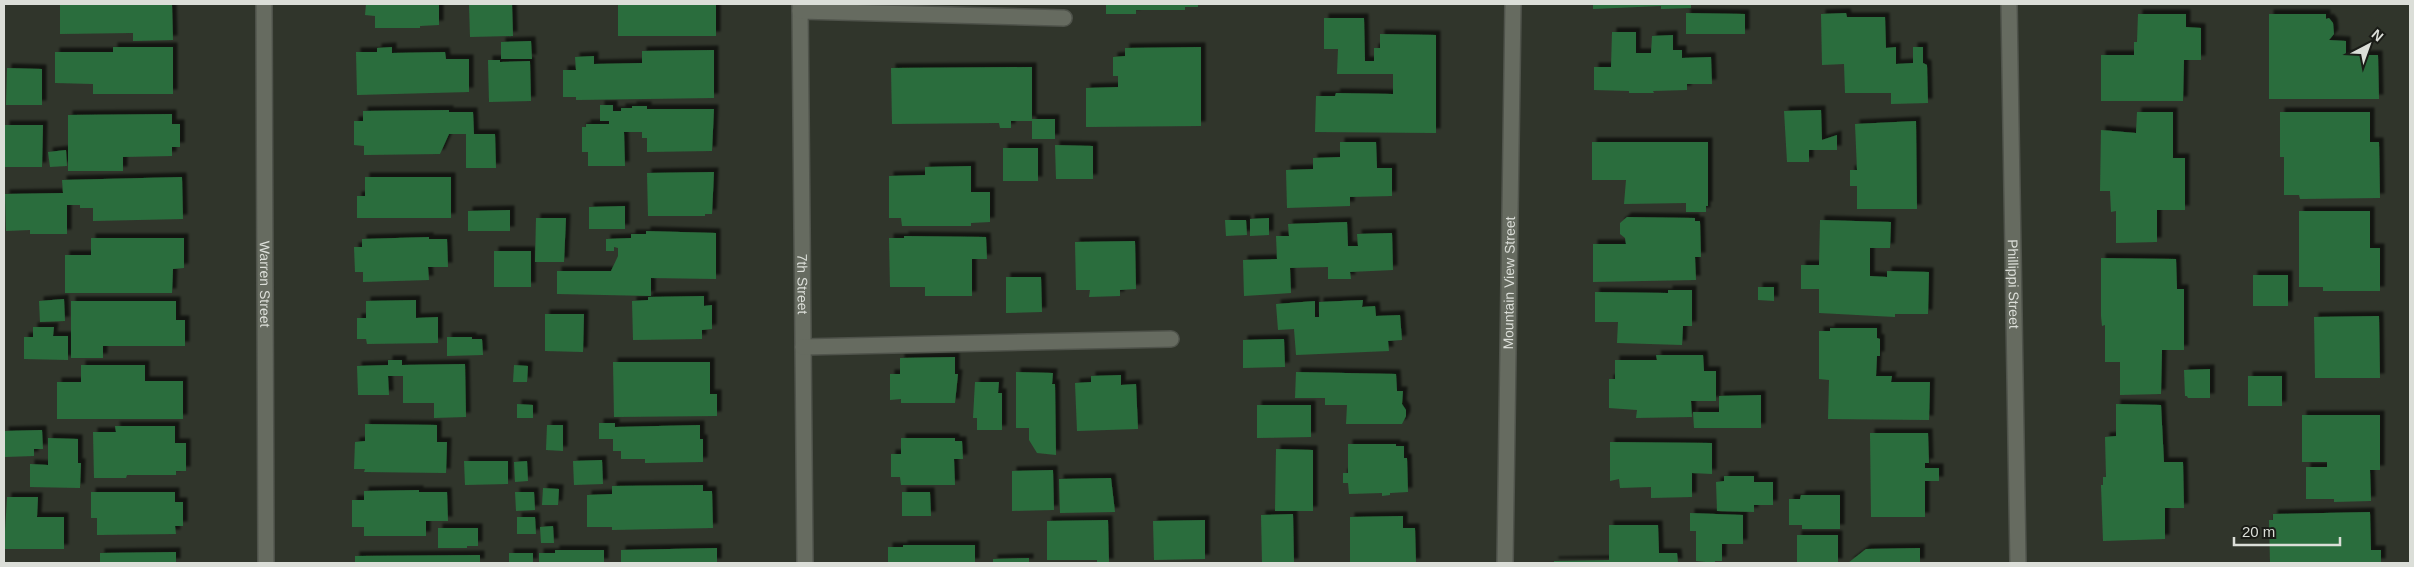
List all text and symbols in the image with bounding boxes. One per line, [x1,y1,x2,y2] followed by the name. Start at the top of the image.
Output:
[2344,20,2394,70] north arrow
[2368,26,2387,45] text: N
[1500,216,1518,350] street label: Mountain View Street
[2005,239,2022,329] street label: Phillippi Street
[257,241,273,327] street label: Warren Street
[794,254,811,315] street label: 7th Street
[2234,514,2340,546] scale bar
[2242,523,2275,540] text: 20 m

